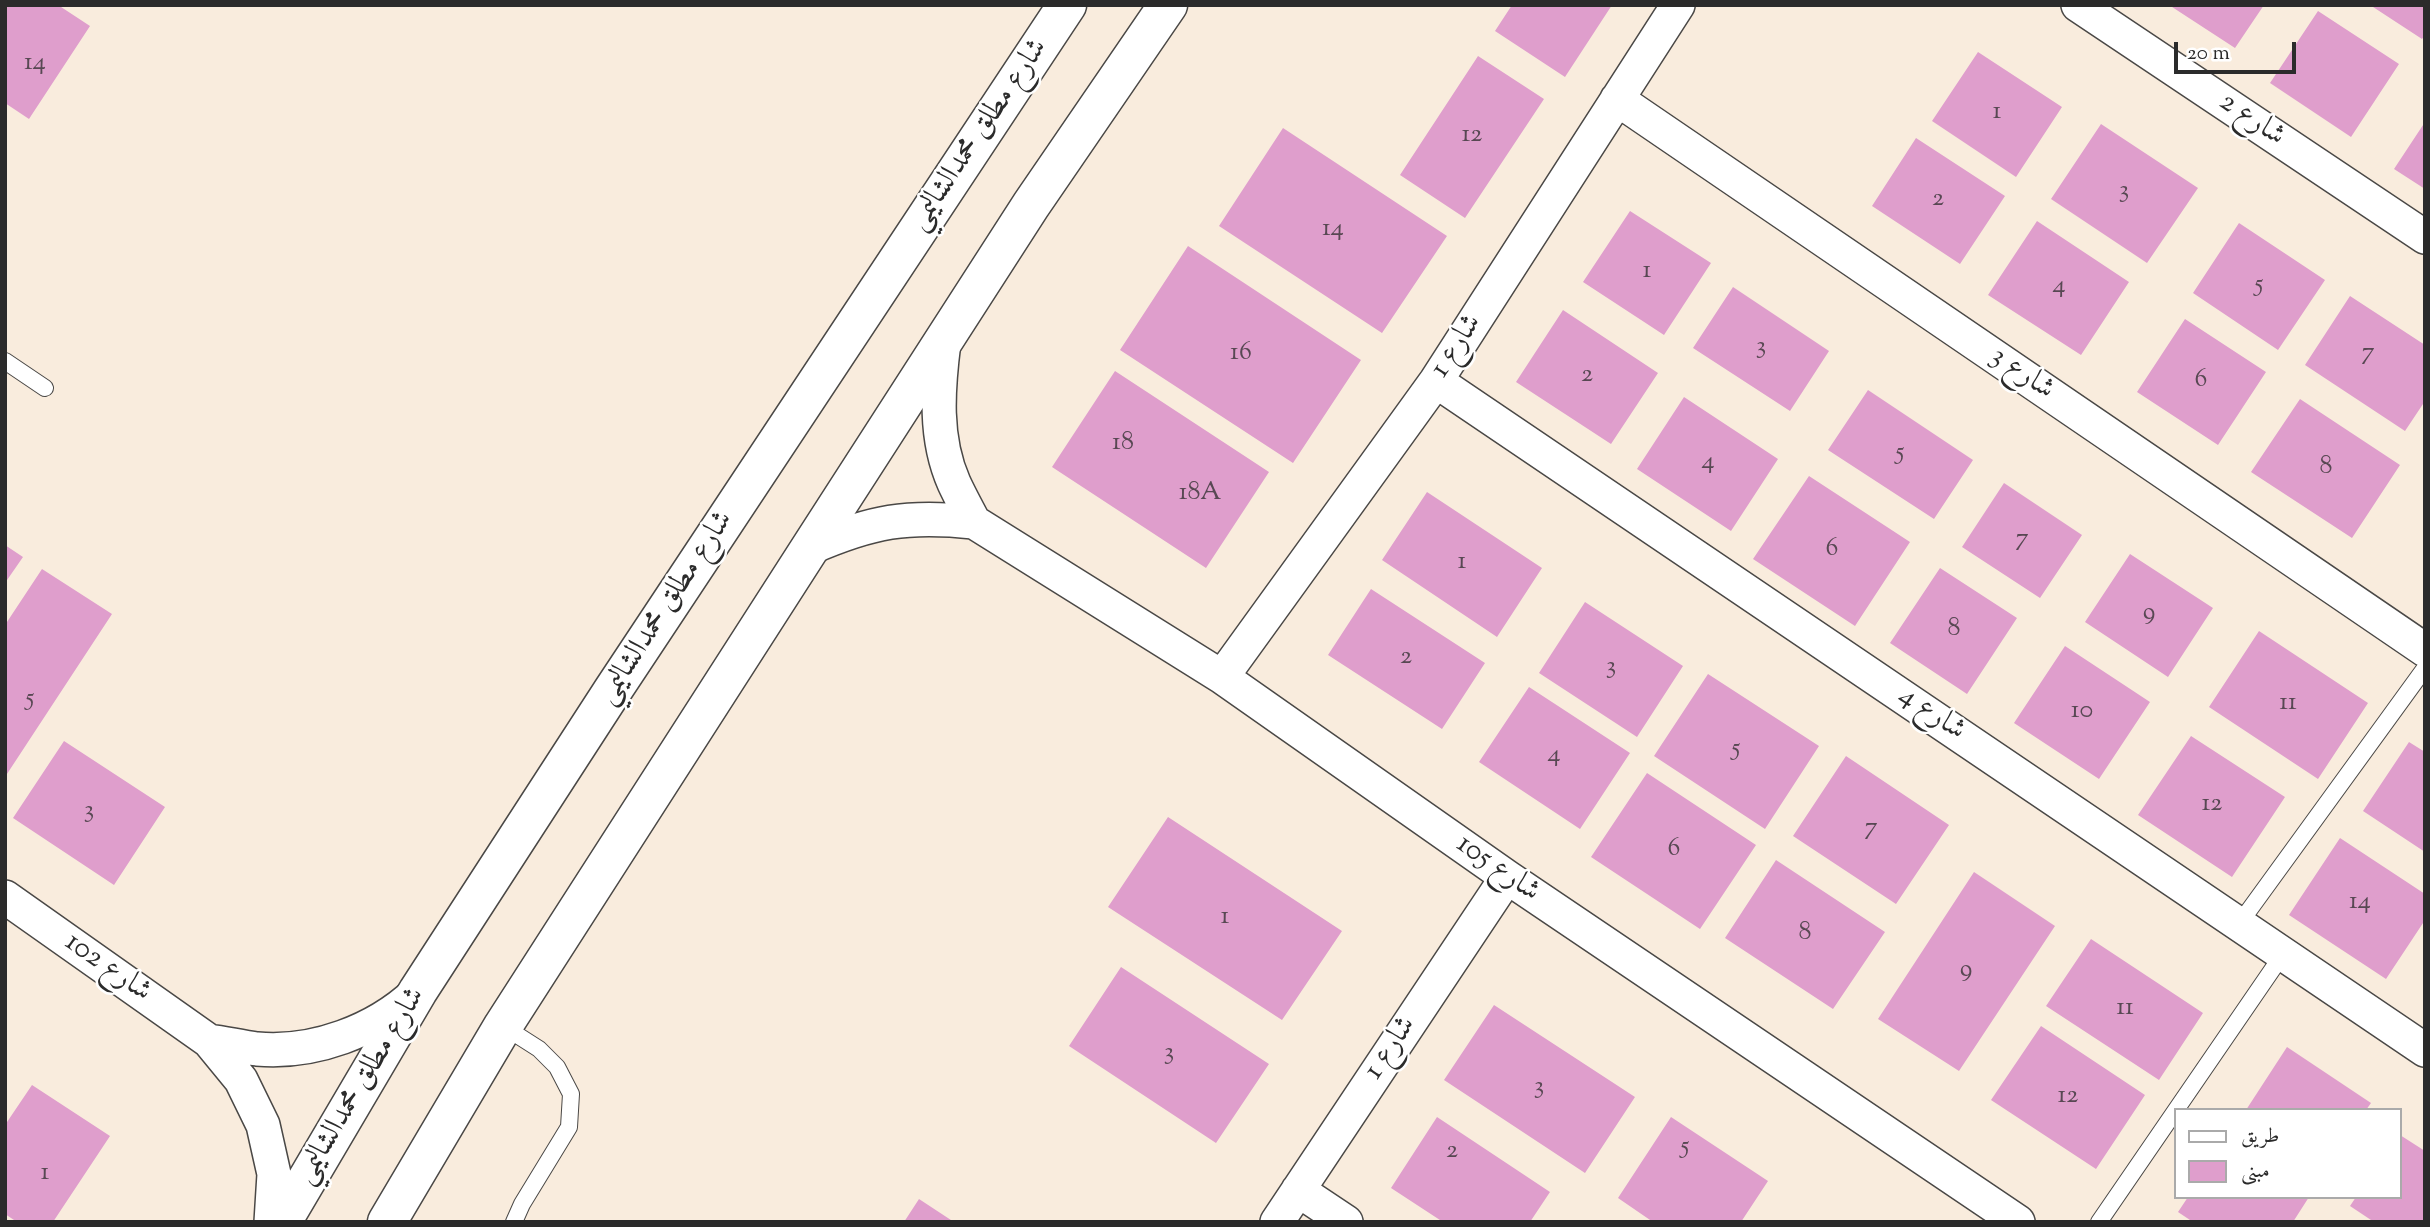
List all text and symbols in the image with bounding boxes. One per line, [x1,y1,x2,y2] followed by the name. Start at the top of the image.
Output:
[2178,28,2300,72] scale bar
[902,33,1058,239] street label: شارع مطلق محمدالشاليمي
[2187,39,2230,69] text: 20 m
[24,49,46,81] house number: 14
[2211,86,2291,156] street label: شارع 2
[1993,98,2001,130] house number: 1
[1461,121,1483,153] house number: 12
[2119,177,2129,209] house number: 3
[1932,185,1944,217] house number: 2
[1322,215,1344,247] house number: 14
[1643,257,1651,289] house number: 1
[2255,271,2263,303] house number: 5
[2052,272,2066,304] house number: 4
[1424,308,1492,386] street label: شارع 1
[1756,333,1766,365] house number: 3
[1230,339,1252,371] house number: 16
[2361,339,2375,371] house number: 7
[1982,340,2060,410] street label: شارع 3
[1581,361,1593,393] house number: 2
[2195,366,2207,398] house number: 6
[1112,429,1134,461] house number: 18
[1896,439,1904,471] house number: 5
[1701,448,1715,480] house number: 4
[2320,453,2332,485] house number: 8
[1179,479,1221,511] house number: 18A
[591,505,743,713] street label: شارع مطلق محمدالشاليمي
[2015,525,2029,557] house number: 7
[1826,535,1838,567] house number: 6
[1458,548,1466,580] house number: 1
[2143,599,2155,631] house number: 9
[1948,615,1960,647] house number: 8
[1400,643,1412,675] house number: 2
[1606,653,1616,685] house number: 3
[1890,680,1972,750] street label: شارع 4
[26,685,34,717] house number: 5
[2279,689,2297,721] house number: 11
[2071,697,2093,729] house number: 10
[1732,735,1740,767] house number: 5
[1547,741,1561,773] house number: 4
[2201,790,2223,822] house number: 12
[84,797,94,829] house number: 3
[1864,814,1878,846] house number: 7
[1448,828,1546,912] street label: شارع 105
[1668,835,1680,867] house number: 6
[2349,888,2371,920] house number: 14
[1221,903,1229,935] house number: 1
[1799,919,1811,951] house number: 8
[57,926,157,1012] street label: شارع 102
[1960,956,1972,988] house number: 9
[289,982,435,1192] street label: شارع مطلق محمدالشاليمي
[2116,994,2134,1026] house number: 11
[1358,1010,1426,1088] street label: شارع 1
[1164,1039,1174,1071] house number: 3
[1534,1073,1544,1105] house number: 3
[2057,1082,2079,1114] house number: 12
[2174,1108,2402,1199] legend
[2241,1122,2279,1152] text: طريق
[1681,1133,1689,1165] house number: 5
[1446,1137,1458,1169] house number: 2
[2241,1157,2270,1187] text: مبنى
[41,1159,49,1191] house number: 1

